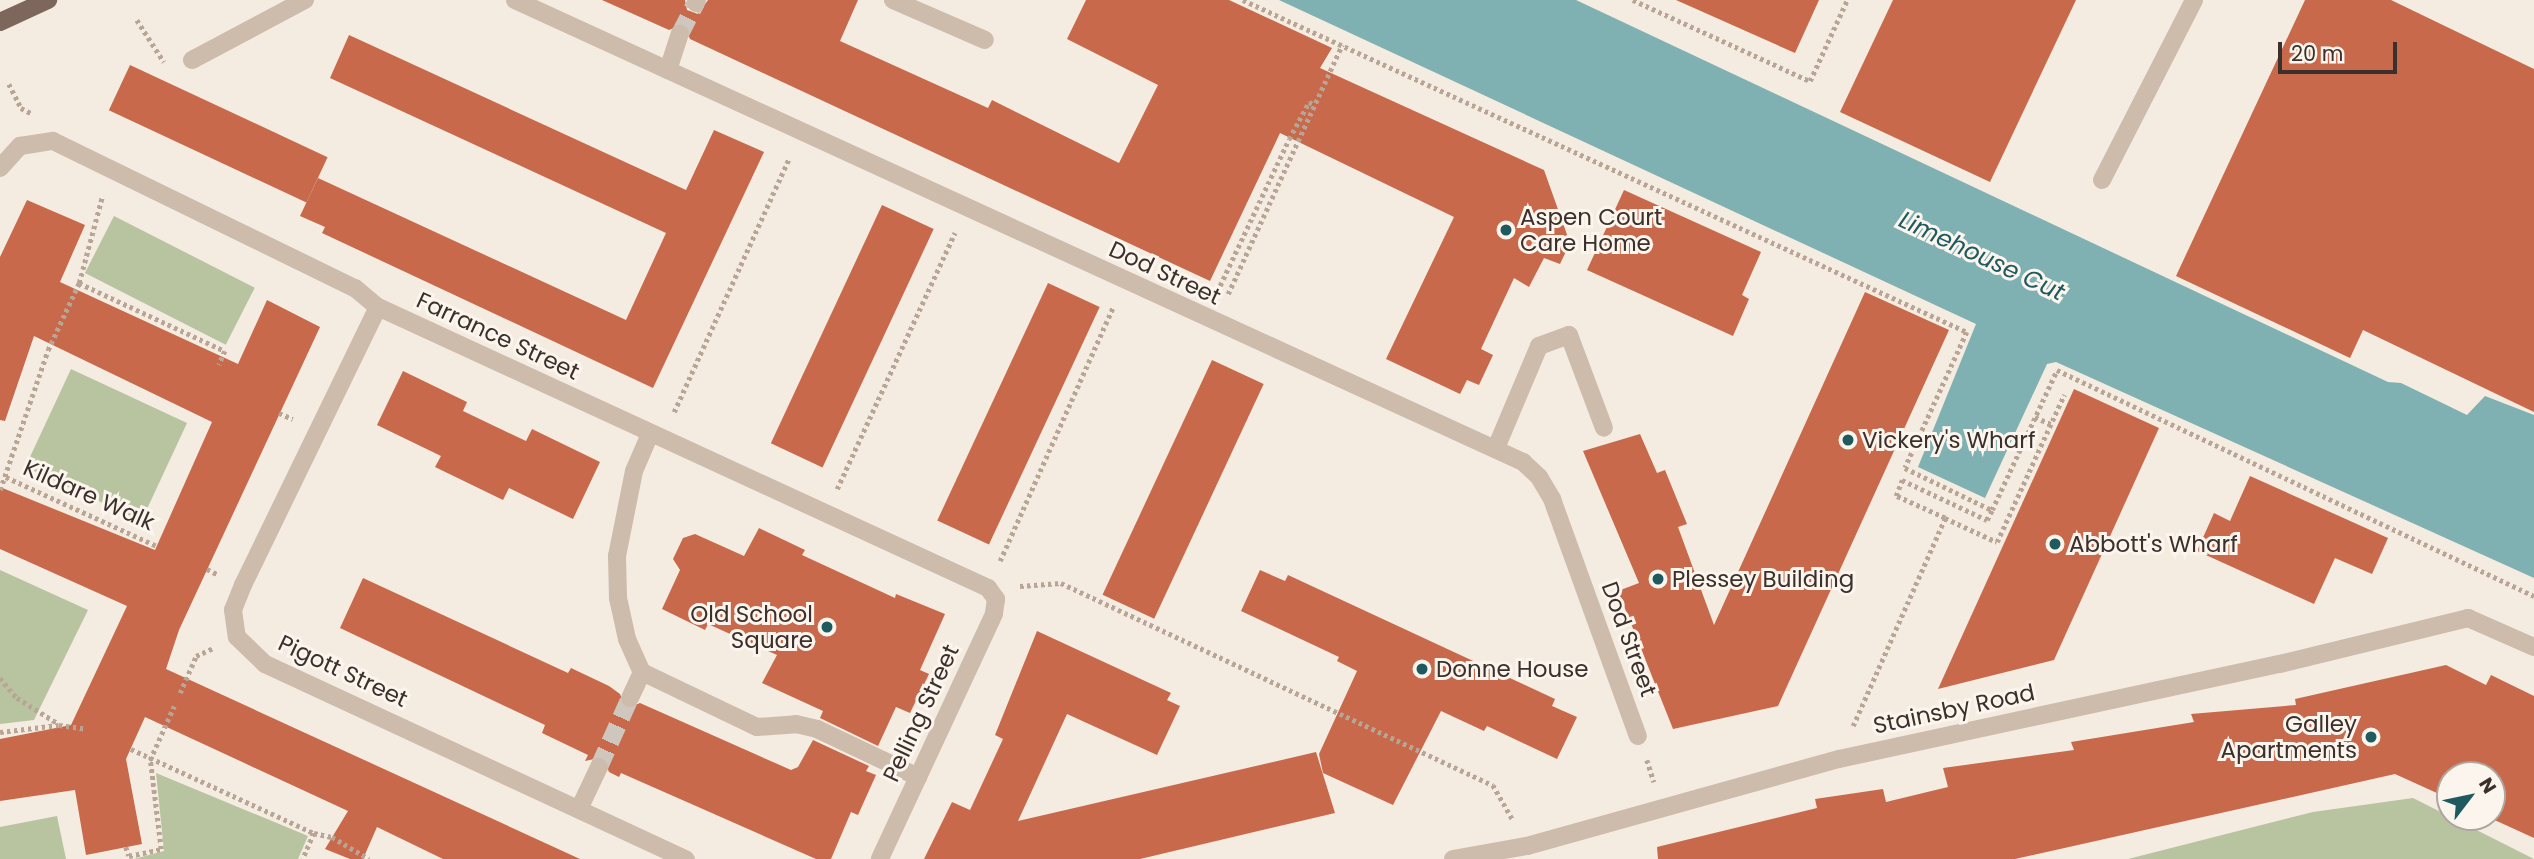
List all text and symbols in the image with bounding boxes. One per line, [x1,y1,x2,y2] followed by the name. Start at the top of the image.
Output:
[2282,28,2401,72] scale bar
[2291,39,2344,68] text: 20 m
[1520,203,1662,257] place label: Aspen Court Care Home
[1895,205,2069,307] water label: Limehouse Cut
[1498,222,1514,238] marker: Aspen Court Care Home
[1105,235,1225,311] street label: Dod Street
[412,286,584,386] street label: Farrance Street
[1862,426,2035,454] place label: Vickery's Wharf
[1840,432,1856,448] marker: Vickery's Wharf
[19,454,159,536] street label: Kildare Walk
[2069,530,2238,558] place label: Abbott's Wharf
[2047,536,2063,552] marker: Abbott's Wharf
[1672,565,1854,593] place label: Plessey Building
[1650,571,1666,587] marker: Plessey Building
[1596,578,1662,700] street label: Dod Street
[690,600,813,654] place label: Old School Square
[819,619,835,635] marker: Old School Square
[274,629,412,713] street label: Pigott Street
[877,640,965,786] street label: Pelling Street
[1436,655,1588,683] place label: Donne House
[1414,661,1430,677] marker: Donne House
[1871,678,2037,740] street label: Stainsby Road
[2220,710,2357,764] place label: Galley Apartments
[2363,729,2379,745] marker: Galley Apartments
[2436,761,2506,831] north arrow
[2472,772,2503,799] text: N

